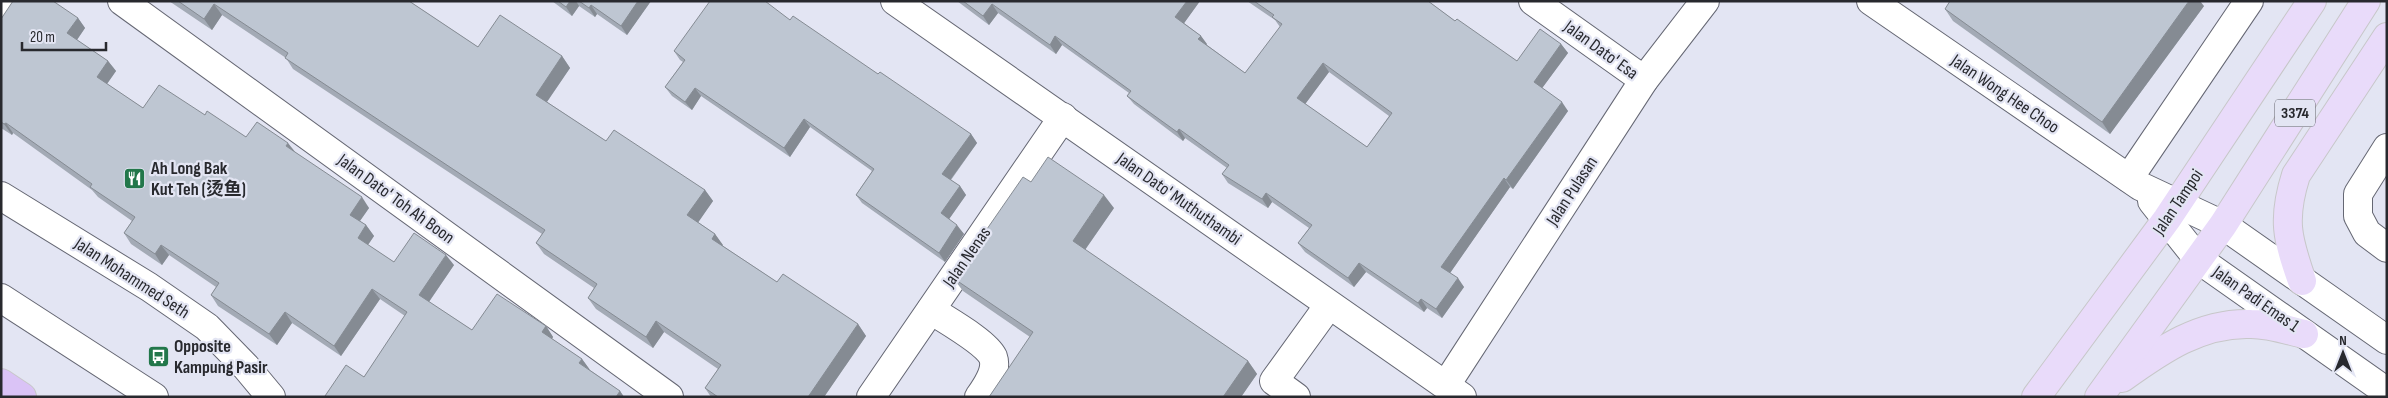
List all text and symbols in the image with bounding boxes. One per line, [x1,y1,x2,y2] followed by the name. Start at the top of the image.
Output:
[1559,16,1642,84] street label: Jalan Dato' Esa
[22,20,106,52] scale bar
[30,28,55,47] text: 20 m
[1946,50,2063,138] street label: Jalan Wong Hee Choo
[2275,100,2315,126] road number: 3374
[1112,148,1245,250] street label: Jalan Dato' Muthuthambi
[333,149,458,248] street label: Jalan Dato' Toh Ah Boon
[1541,153,1602,230] street label: Jalan Pulasan
[150,158,246,200] place label: Ah Long Bak Kut Teh (烫鱼)
[2148,165,2207,240] street label: Jalan Tampoi
[123,166,147,190] restaurant icon: Ah Long Bak Kut Teh (烫鱼)
[938,223,995,292] street label: Jalan Nenas
[70,232,194,323] street label: Jalan Mohammed Seth
[2208,261,2304,337] street label: Jalan Padi Emas 1
[2318,328,2368,378] north arrow
[2339,332,2347,349] text: N
[174,336,268,378] place label: Opposite Kampung Pasir
[146,344,170,368] bus stop icon: Opposite Kampung Pasir

